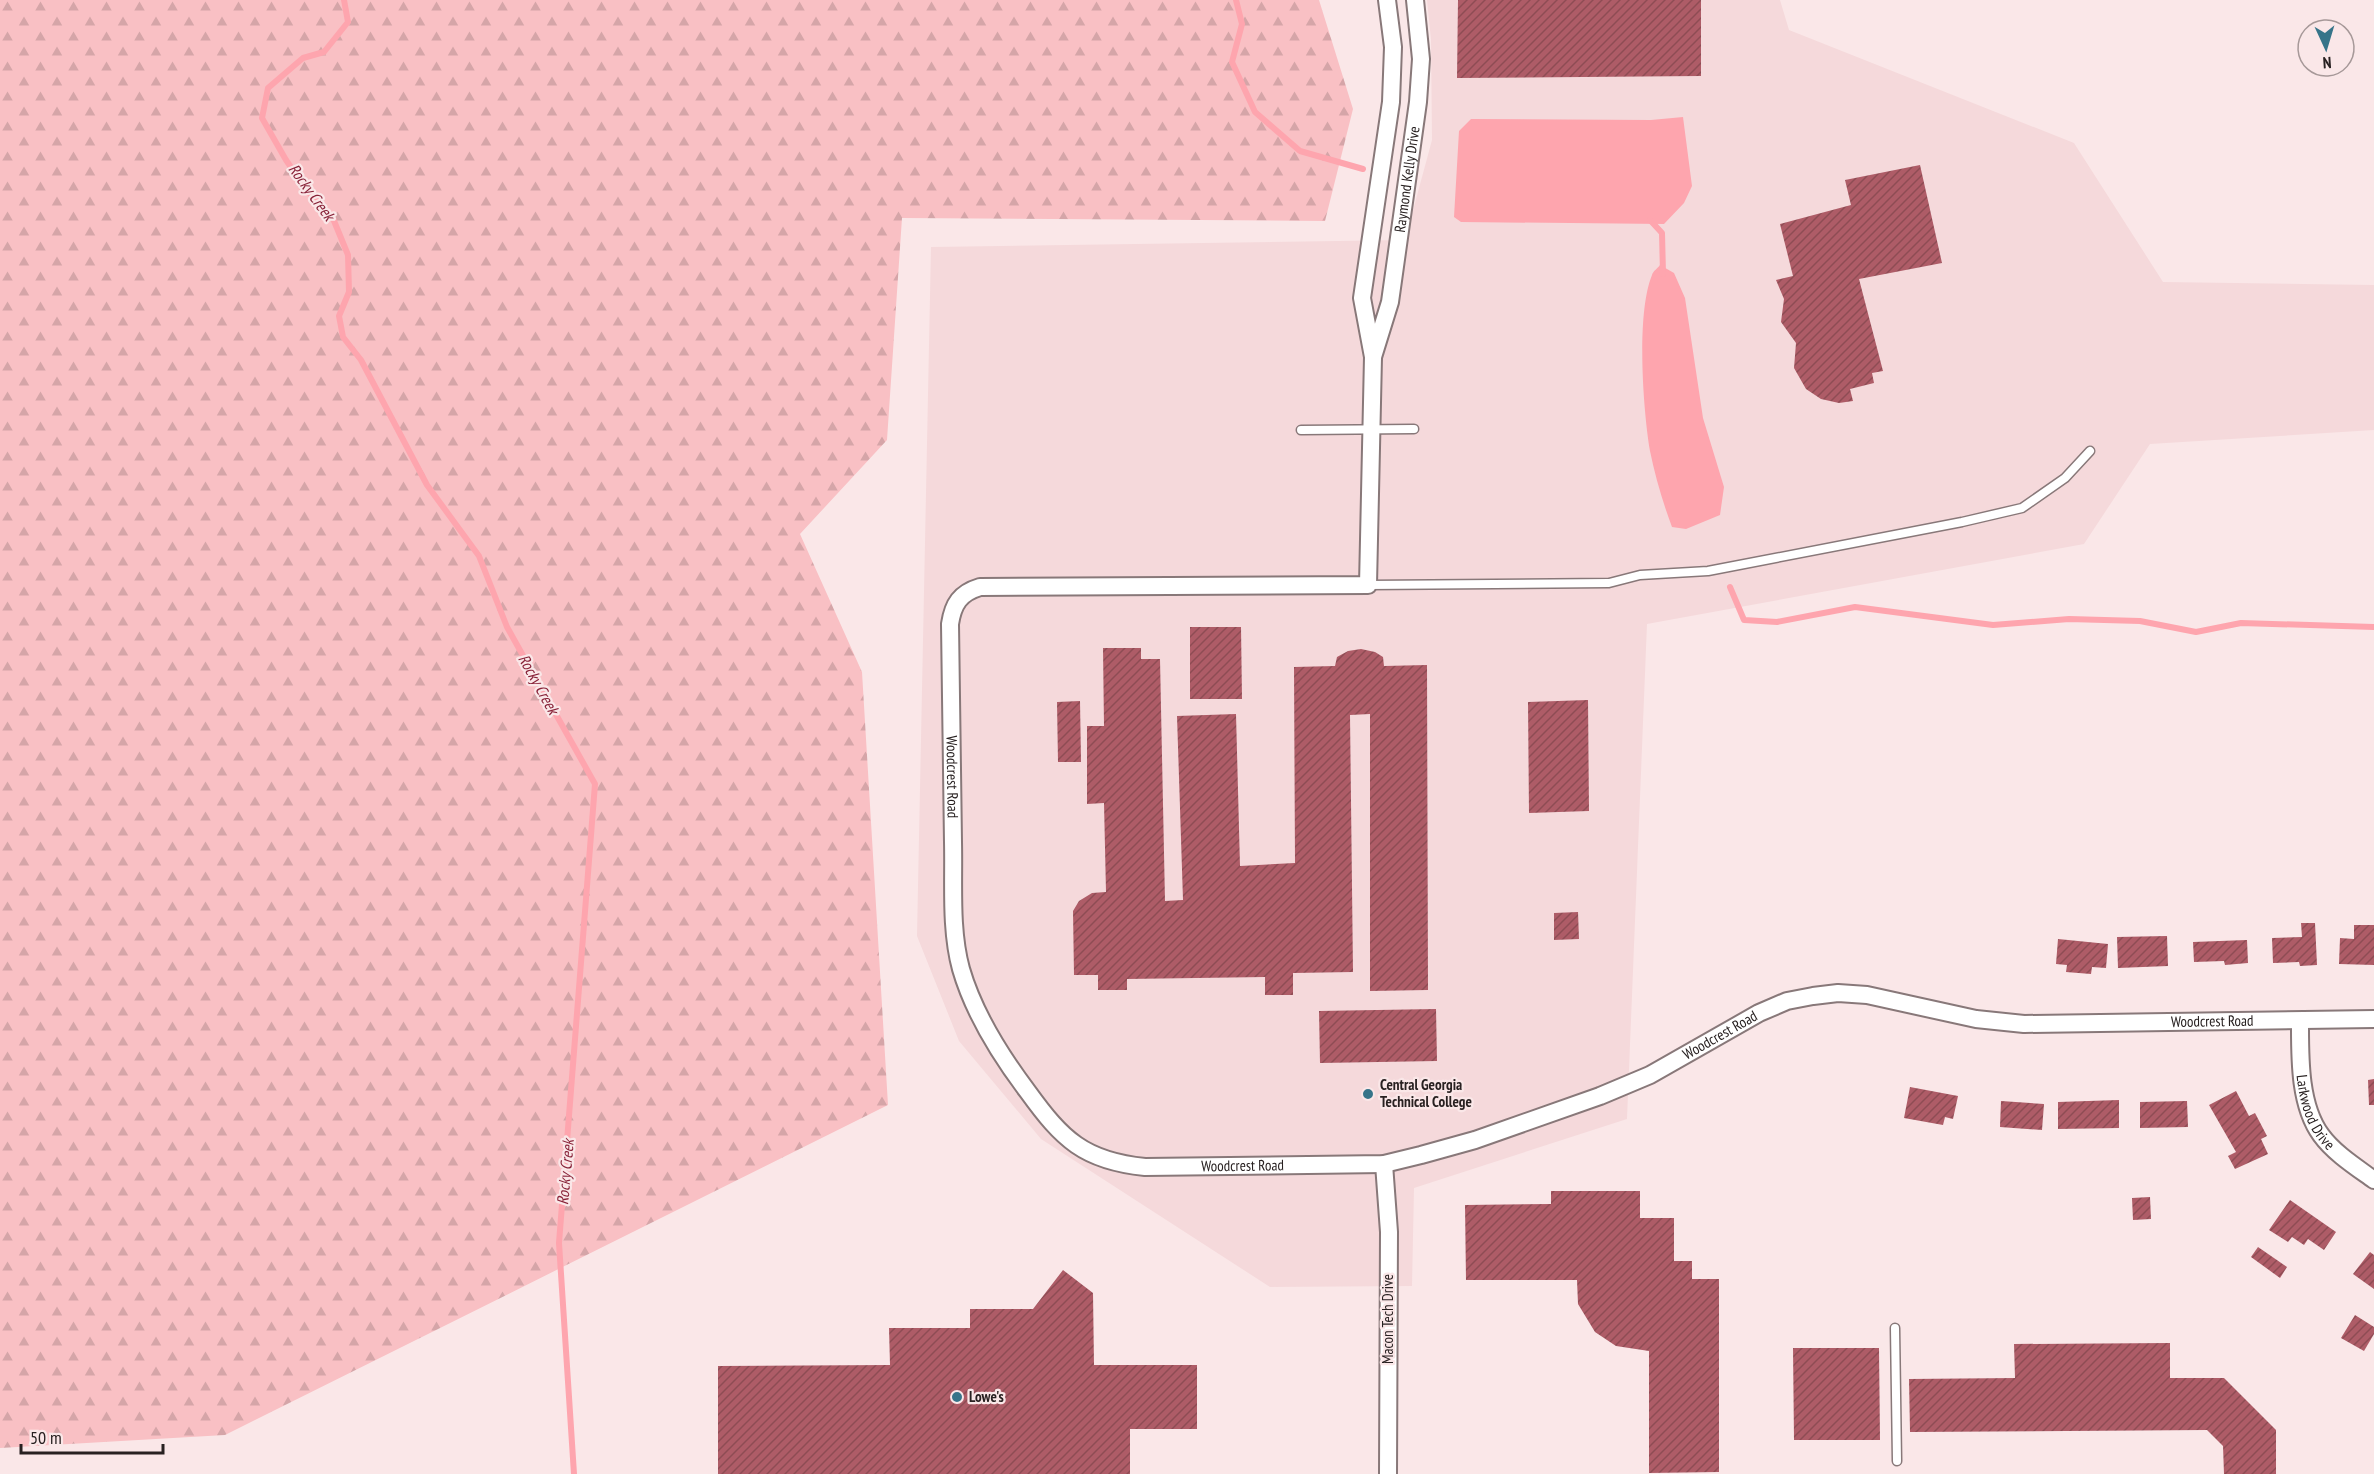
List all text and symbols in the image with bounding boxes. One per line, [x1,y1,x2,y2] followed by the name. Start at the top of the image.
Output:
[2296,18,2356,78] north arrow
[2322,53,2332,73] text: N
[1390,125,1424,234] street label: Raymond Kelly Drive
[285,160,340,226] water label: Rocky Creek
[514,650,565,719] water label: Rocky Creek
[943,735,963,818] street label: Woodcrest Road
[1679,1006,1761,1063] street label: Woodcrest Road
[2171,1011,2254,1031] street label: Woodcrest Road
[2293,1074,2339,1154] street label: Larkwood Drive
[1380,1075,1472,1111] place label: Central Georgia Technical College
[1361,1087,1375,1101] marker: Central Georgia Technical College
[552,1137,578,1206] water label: Rocky Creek
[1201,1155,1284,1175] street label: Woodcrest Road
[1378,1274,1397,1364] street label: Macon Tech Drive
[969,1387,1004,1406] place label: Lowe's
[950,1390,964,1404] marker: Lowe's
[21,1417,164,1455] scale bar
[30,1426,62,1449] text: 50 m

